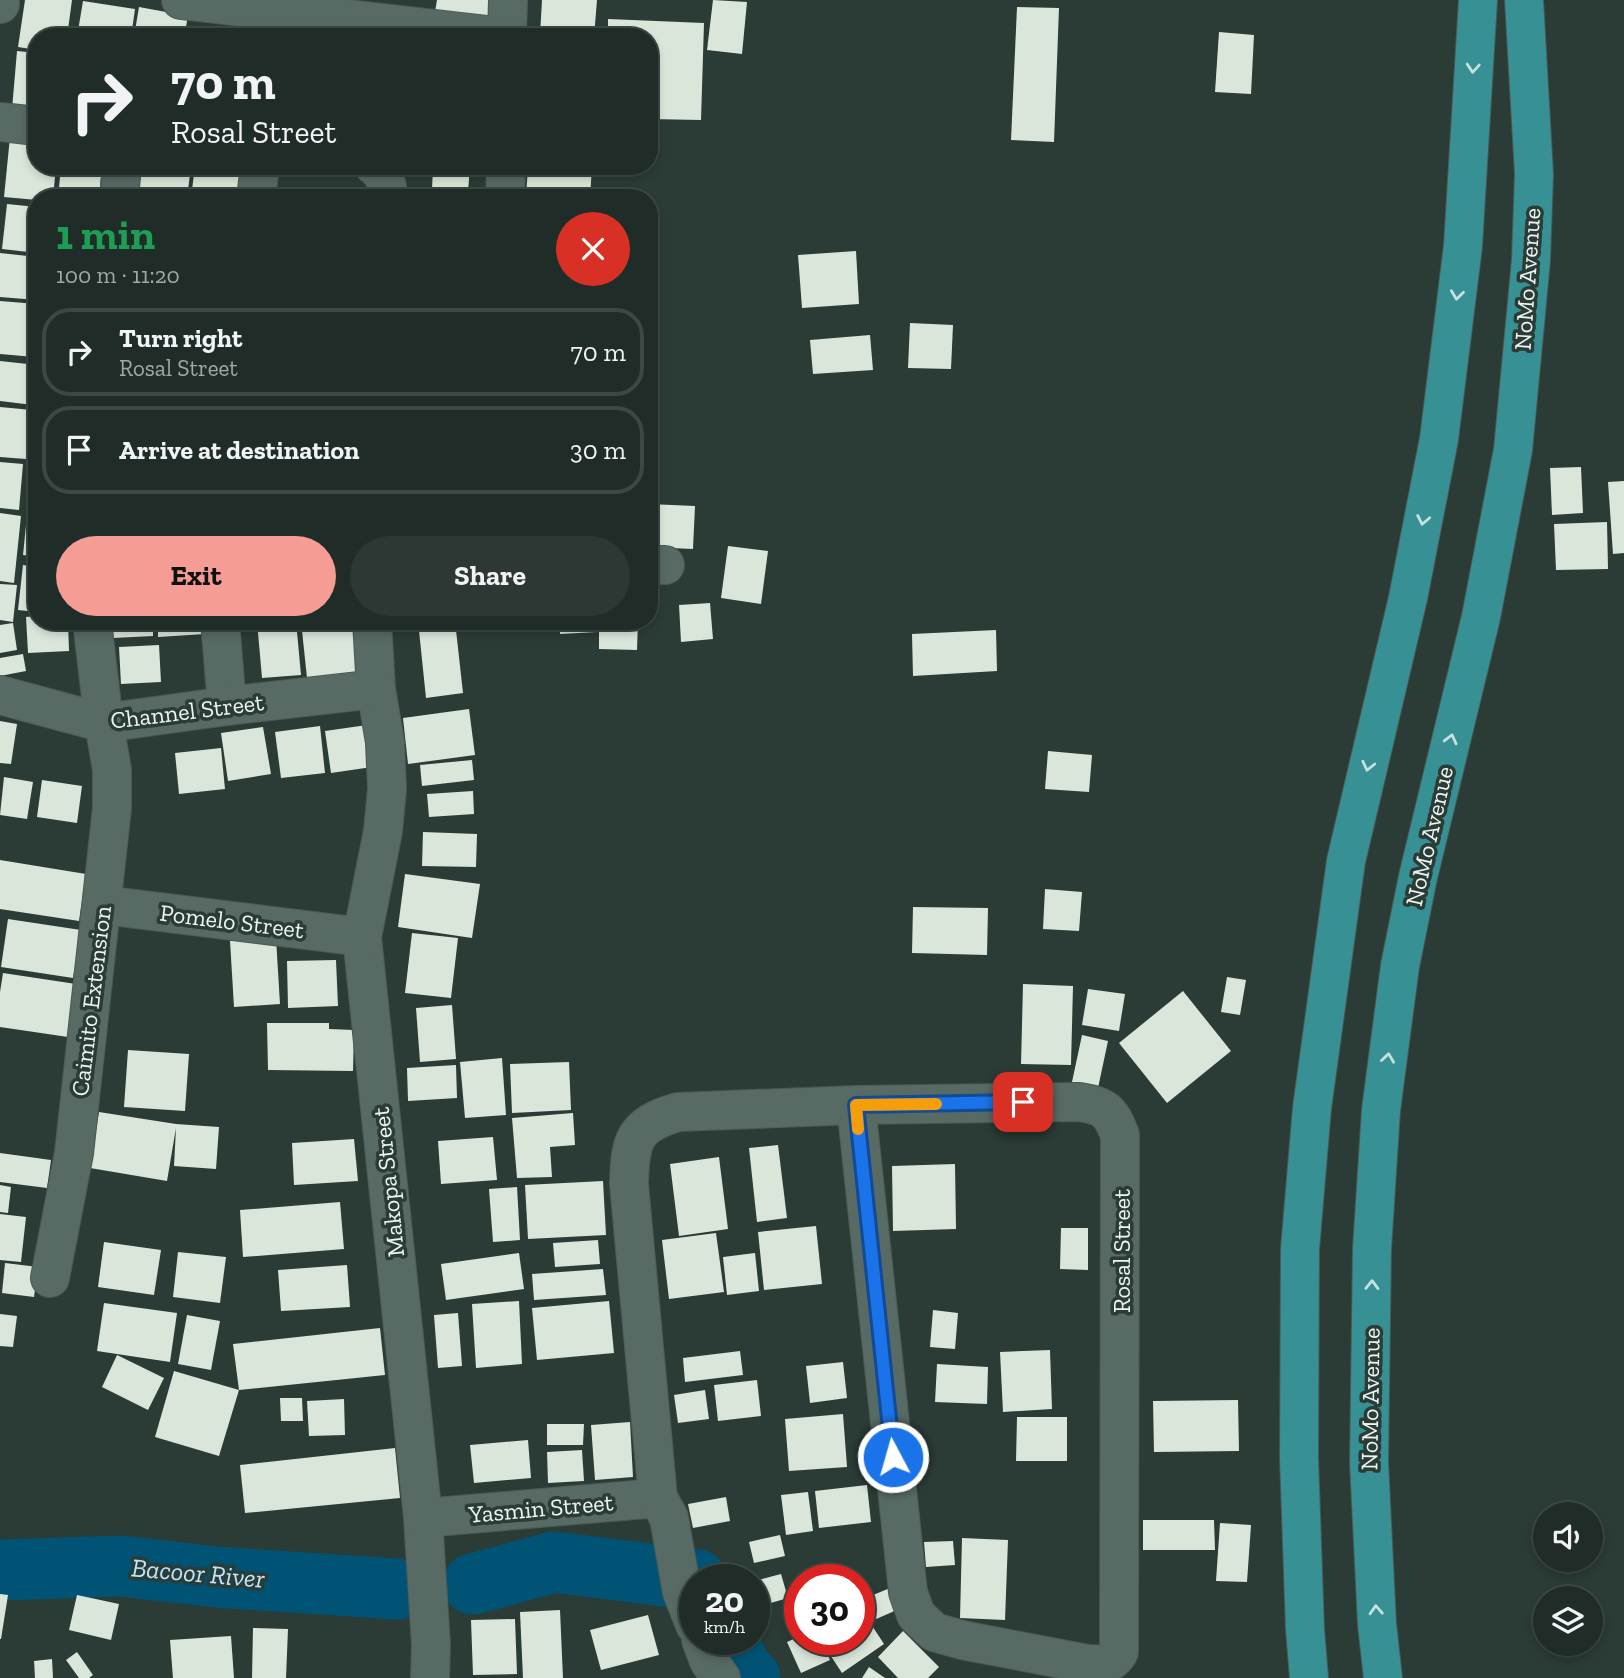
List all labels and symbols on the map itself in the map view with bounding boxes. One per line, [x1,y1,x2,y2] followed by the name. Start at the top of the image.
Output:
[1466,63,1481,74] one-way arrow
[1508,207,1546,351] street label: NoMo Avenue
[1449,289,1464,301] one-way arrow
[1416,514,1431,526] one-way arrow
[109,687,265,735] street label: Channel Street
[1443,733,1457,745] one-way arrow
[1362,760,1376,772] one-way arrow
[1399,763,1459,909] street label: NoMo Avenue
[158,898,306,944] street label: Pomelo Street
[65,904,117,1098] street label: Caimito Extension
[1380,1052,1395,1064] one-way arrow
[993,1072,1053,1132] pin
[366,1106,410,1258] street label: Makopa Street
[1107,1189,1136,1313] street label: Rosal Street
[1364,1279,1379,1290] one-way arrow
[1354,1327,1386,1471] street label: NoMo Avenue
[856,1420,930,1494] position arrow
[467,1487,615,1529] street label: Yasmin Street
[130,1551,266,1595] water label: Bacoor River
[784,1564,875,1655] speed limit sign: 30
[1369,1604,1384,1615] one-way arrow

